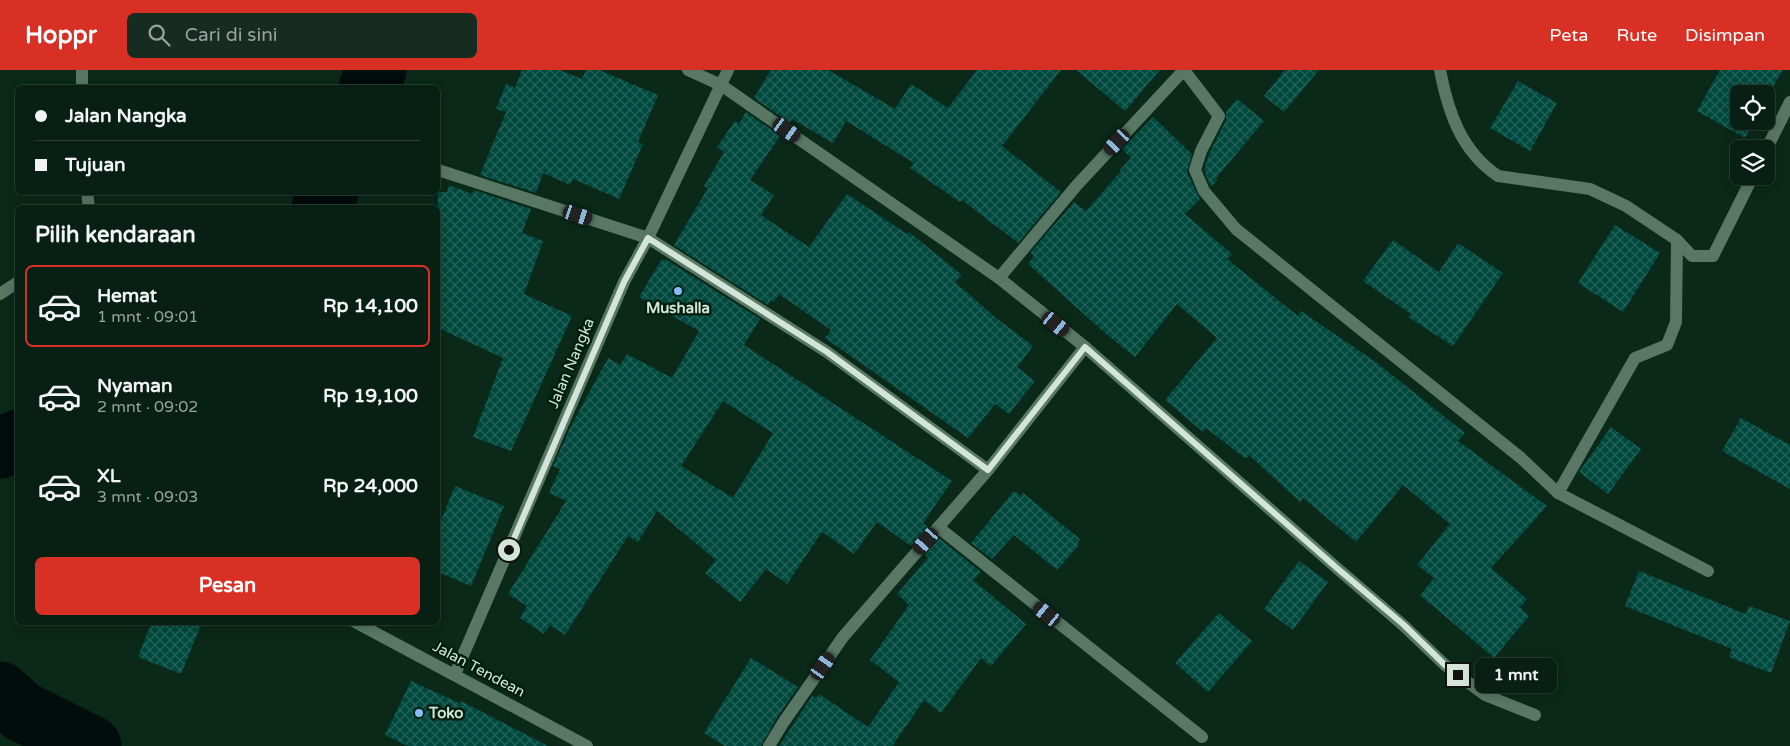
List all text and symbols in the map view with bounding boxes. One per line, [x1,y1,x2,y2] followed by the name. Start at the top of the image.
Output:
[127,13,477,58] search box
[25,21,97,50] text: Hoppr
[145,21,173,49] icon: search
[185,24,278,46] text: Cari di sini
[1549,24,1588,46] text: Peta
[1616,24,1657,46] text: Rute
[1685,24,1765,46] text: Disimpan
[1730,85,1775,185] map controls
[1730,85,1775,130] button: locate
[65,105,187,127] text: Jalan Nangka
[770,115,803,145] car
[1101,126,1132,158] car
[1730,140,1775,185] button: layers
[65,154,126,176] text: Tujuan
[561,203,594,227] car
[35,222,196,248] text: Pilih kendaraan
[37,284,82,329] icon: car
[97,285,157,307] text: Hemat
[672,285,684,297] marker: Mushalla
[323,295,418,317] text: Rp 14,100
[646,299,710,317] place label: Mushalla
[97,307,198,327] text: 1 mnt · 09:01
[1039,309,1072,339] car
[544,315,598,411] street label: Jalan Nangka
[37,374,82,419] icon: car
[97,375,173,397] text: Nyaman
[323,385,418,407] text: Rp 19,100
[97,397,198,417] text: 2 mnt · 09:02
[37,464,82,509] icon: car
[97,465,121,487] text: XL
[323,475,418,497] text: Rp 24,000
[97,487,198,507] text: 3 mnt · 09:03
[910,525,941,557] car
[498,539,520,561] route start
[35,557,420,615] button: Pesan
[1030,599,1063,629] car
[430,637,528,701] street label: Jalan Tendean
[808,649,837,683] car
[1476,658,1558,692] callout: 1 mnt
[1447,664,1469,686] route end
[1494,665,1538,685] text: 1 mnt
[428,704,463,722] place label: Toko
[413,707,425,719] marker: Toko

